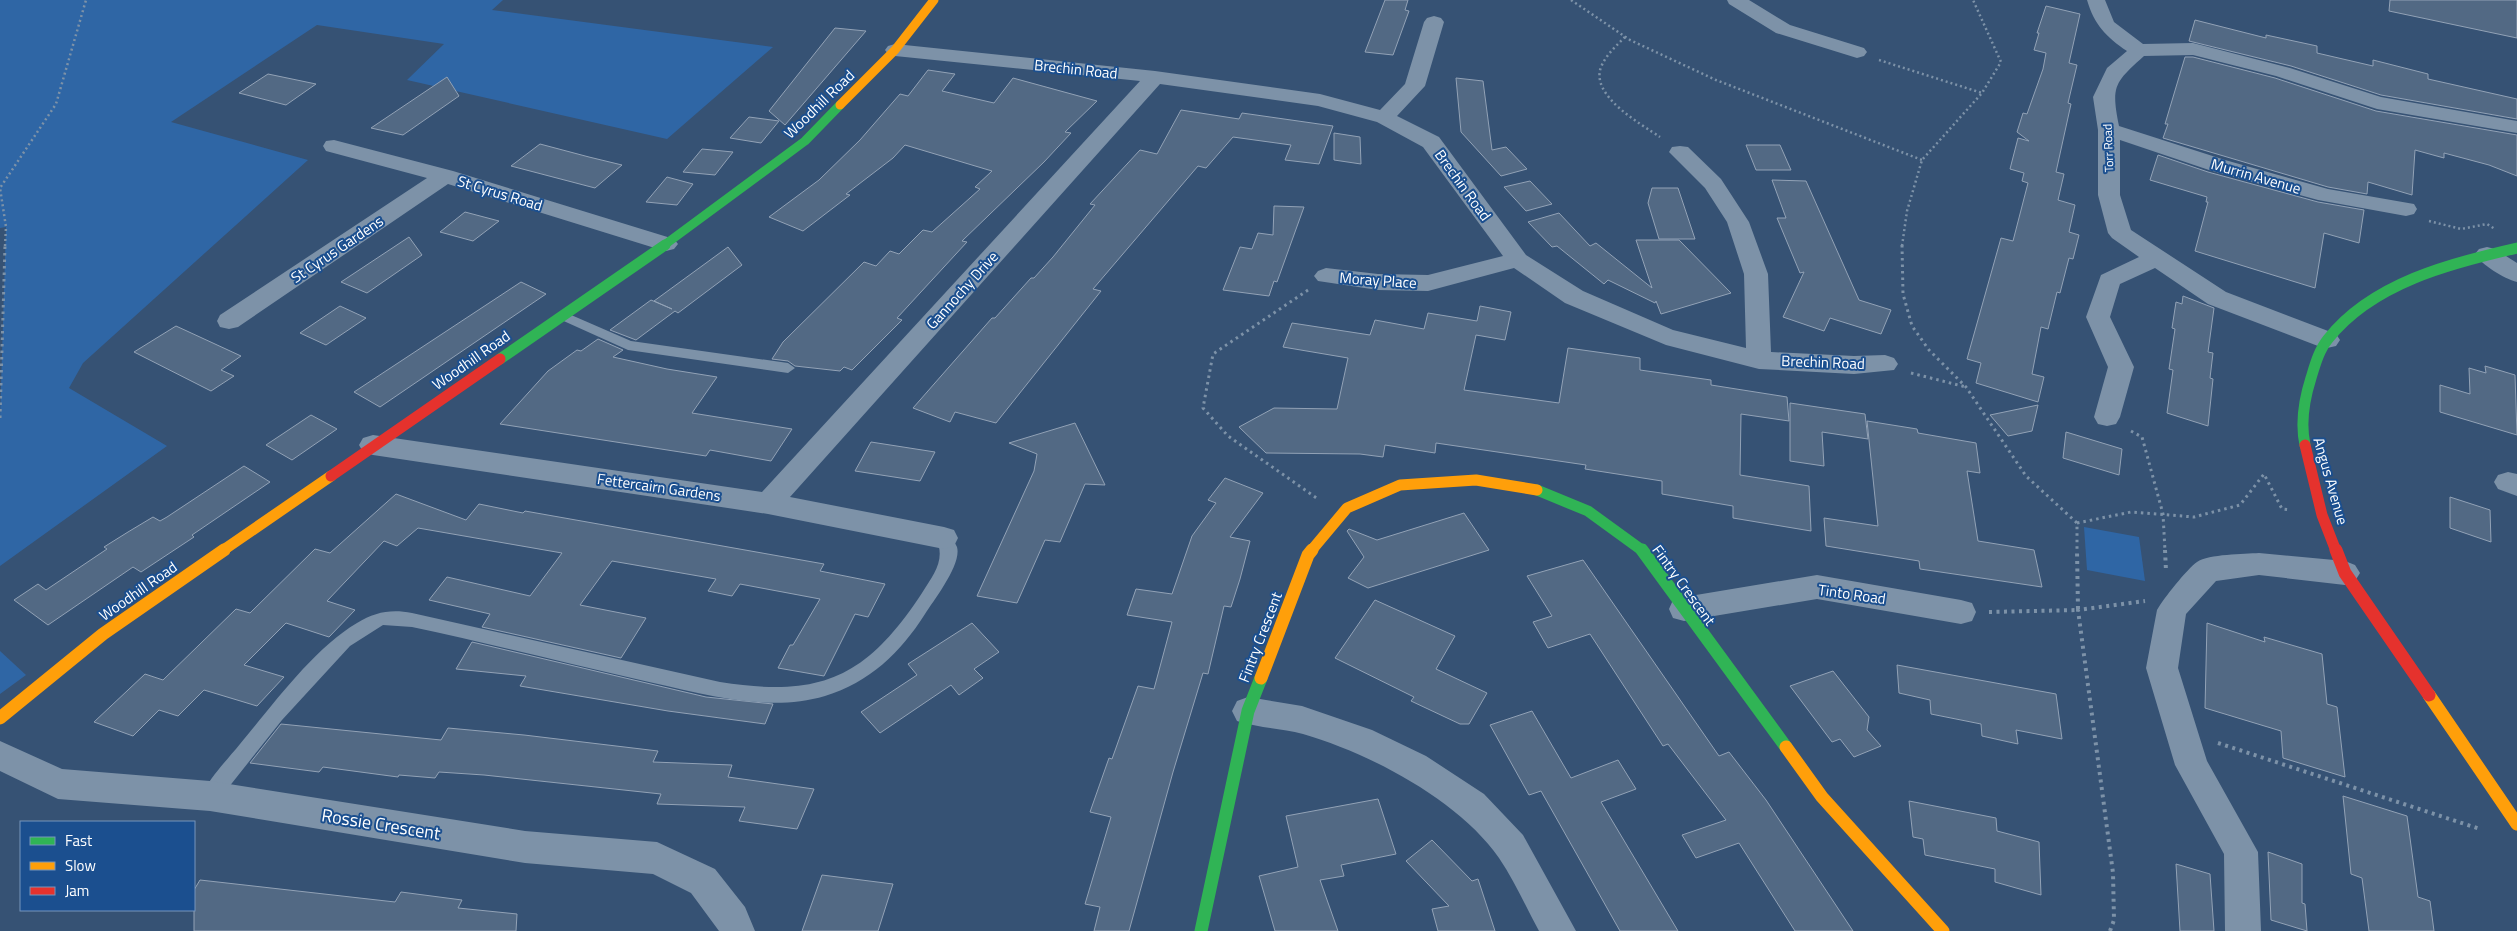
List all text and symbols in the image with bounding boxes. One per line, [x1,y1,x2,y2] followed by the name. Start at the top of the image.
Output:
[1033,53,1119,85] street label: Brechin Road
[778,64,860,144] street label: Woodhill Road
[2098,123,2118,173] street label: Torr Road
[1429,144,1497,226] street label: Brechin Road
[2208,152,2304,200] street label: Murrin Avenue
[455,169,545,217] street label: St Cyrus Road
[286,209,388,289] street label: St Cyrus Gardens
[920,246,1004,334] street label: Gannochy Drive
[1339,266,1417,294] street label: Moray Place
[427,325,515,395] street label: Woodhill Road
[1781,349,1865,375] street label: Brechin Road
[2308,435,2354,527] street label: Angus Avenue
[596,467,722,507] street label: Fettercairn Gardens
[1647,540,1722,631] street label: Fintry Crescent
[94,556,182,626] street label: Woodhill Road
[1817,578,1887,610] street label: Tinto Road
[1232,588,1288,686] street label: Fintry Crescent
[320,801,443,847] street label: Rossie Crescent
[20,821,195,911] legend
[65,829,93,852] text: Fast
[65,854,96,877] text: Slow
[65,879,89,902] text: Jam

